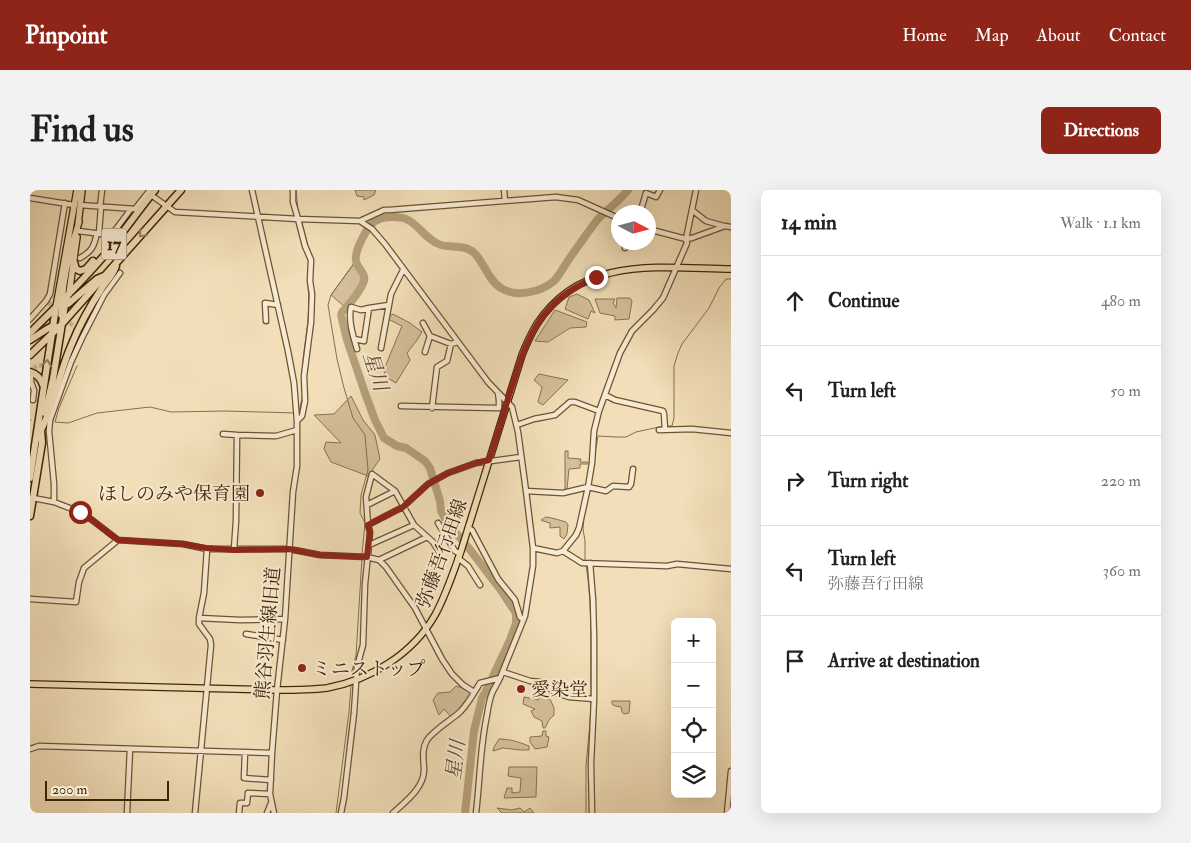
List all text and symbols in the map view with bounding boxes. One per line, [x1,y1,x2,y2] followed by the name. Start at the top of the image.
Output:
[25,20,108,51] text: Pinpoint
[902,24,947,47] text: Home
[975,24,1009,47] text: Map
[1037,24,1081,47] text: About
[1109,24,1166,47] text: Contact
[1041,107,1161,154] button: Directions
[30,108,134,152] text: Find us
[611,205,656,250] north arrow
[781,209,837,236] text: 14 min
[1060,213,1141,233] text: Walk · 1.1 km
[102,229,126,260] road number: 17
[139,229,148,238] one-way arrow
[585,266,608,289] route end
[781,287,809,315] icon: ahead
[828,289,899,313] text: Continue
[1101,291,1141,311] text: 480 m
[357,348,394,396] water label: 星川
[41,359,52,367] one-way arrow
[781,377,809,405] icon: left
[828,379,896,403] text: Turn left
[1110,381,1141,401] text: 50 m
[781,467,809,495] icon: right
[828,469,908,493] text: Turn right
[1101,471,1141,491] text: 220 m
[98,482,250,506] place label: ほしのみや保育園
[254,487,266,499] marker: ほしのみや保育園
[411,496,473,611] street label: 弥藤吾行田線
[69,501,92,524] route start
[828,547,896,571] text: Turn left
[781,557,809,585] icon: left
[1103,561,1141,581] text: 360 m
[250,566,286,700] street label: 熊谷羽生線旧道
[828,574,924,594] text: 弥藤吾行田線
[671,618,716,798] map controls
[671,618,716,663] button: +
[781,647,809,675] icon: arrive
[828,649,980,673] text: Arrive at destination
[312,657,425,681] place label: ミニストップ
[296,662,308,674] marker: ミニストップ
[671,663,716,708] button: −
[531,678,588,702] place label: 愛染堂
[515,683,527,695] marker: 愛染堂
[671,708,716,753] button: locate
[441,737,471,781] water label: 星川
[671,753,716,798] button: layers
[45,778,169,801] scale bar
[52,781,87,798] text: 200 m

